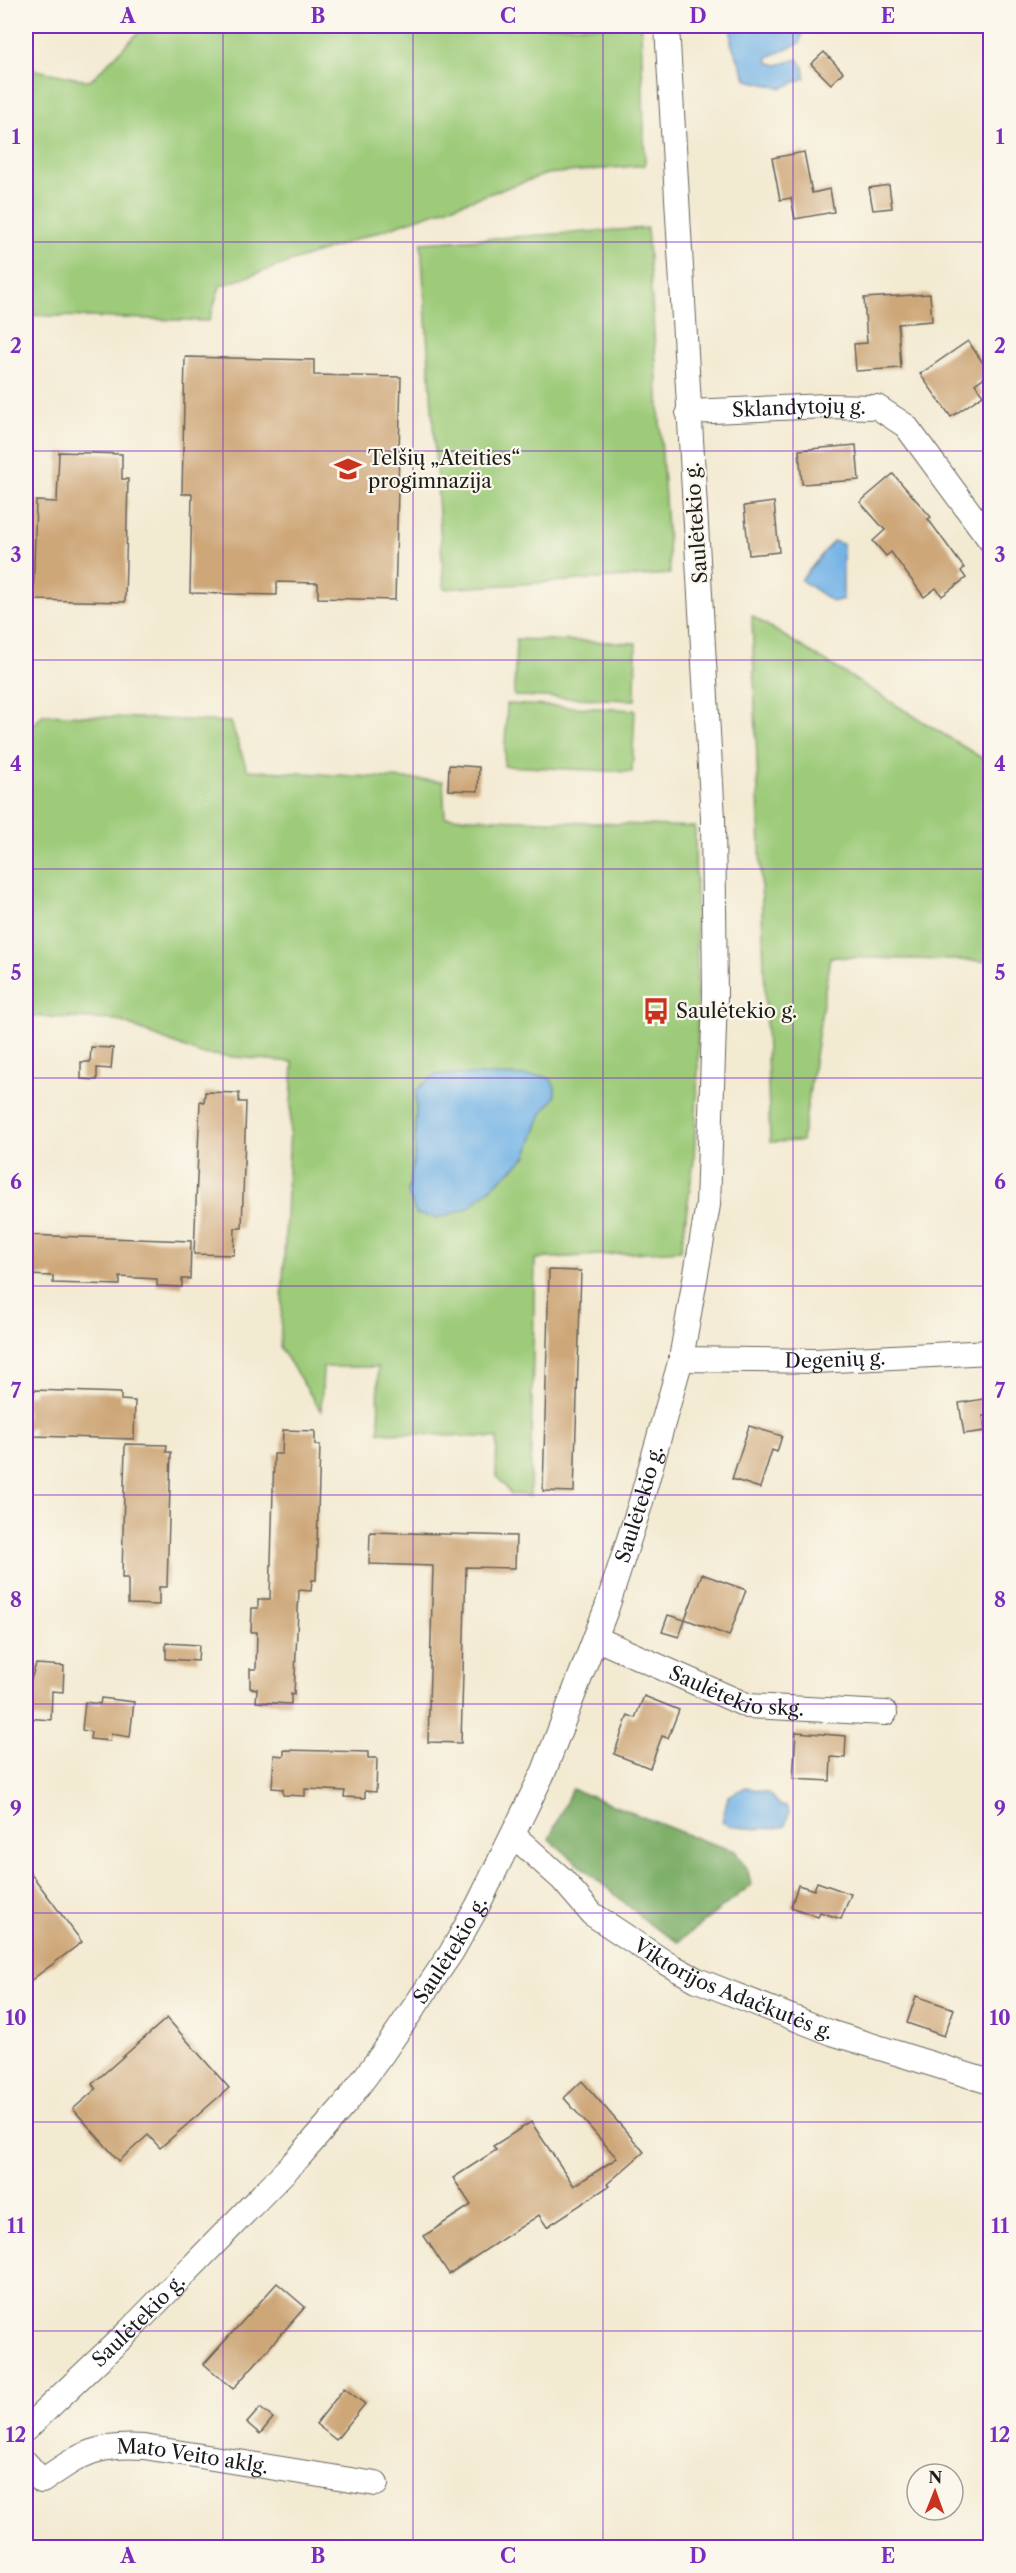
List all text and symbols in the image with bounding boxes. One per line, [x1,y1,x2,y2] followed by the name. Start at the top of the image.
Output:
[119,4,136,28] text: A
[311,4,326,28] text: B
[500,4,516,28] text: C
[689,4,707,28] text: D
[881,4,895,28] text: E
[12,125,21,149] text: 1
[996,125,1005,149] text: 1
[10,334,22,358] text: 2
[994,334,1006,358] text: 2
[731,394,866,422] street label: Sklandytojų g.
[368,446,520,493] place label: Telšių „Ateities“ progimnazija
[333,454,363,484] school or university icon: Telšių „Ateities“ progimnazija
[680,462,712,584] street label: Saulėtekio g.
[10,543,22,567] text: 3
[994,543,1006,567] text: 3
[10,752,22,776] text: 4
[994,752,1006,776] text: 4
[10,961,22,985] text: 5
[994,961,1006,985] text: 5
[641,996,671,1026] bus stop icon: Saulėtekio g.
[676,999,797,1023] place label: Saulėtekio g.
[10,1170,22,1194] text: 6
[994,1170,1006,1194] text: 6
[784,1345,886,1373] street label: Degenių g.
[11,1379,22,1403] text: 7
[995,1379,1006,1403] text: 7
[610,1443,668,1566] street label: Saulėtekio g.
[10,1588,22,1612] text: 8
[994,1588,1006,1612] text: 8
[665,1660,805,1721] street label: Saulėtekio skg.
[10,1797,22,1821] text: 9
[994,1797,1006,1821] text: 9
[408,1893,492,2008] street label: Saulėtekio g.
[628,1932,837,2044] street label: Viktorijos Adačkutės g.
[5,2006,27,2030] text: 10
[989,2006,1011,2030] text: 10
[7,2214,25,2238] text: 11
[991,2214,1009,2238] text: 11
[87,2269,190,2372] street label: Saulėtekio g.
[6,2423,26,2447] text: 12
[990,2423,1010,2447] text: 12
[117,2434,270,2479] street label: Mato Veito aklg.
[905,2462,965,2522] north arrow
[928,2467,942,2487] text: N
[119,2544,136,2568] text: A
[311,2544,326,2568] text: B
[500,2544,516,2568] text: C
[689,2544,707,2568] text: D
[881,2544,895,2568] text: E

